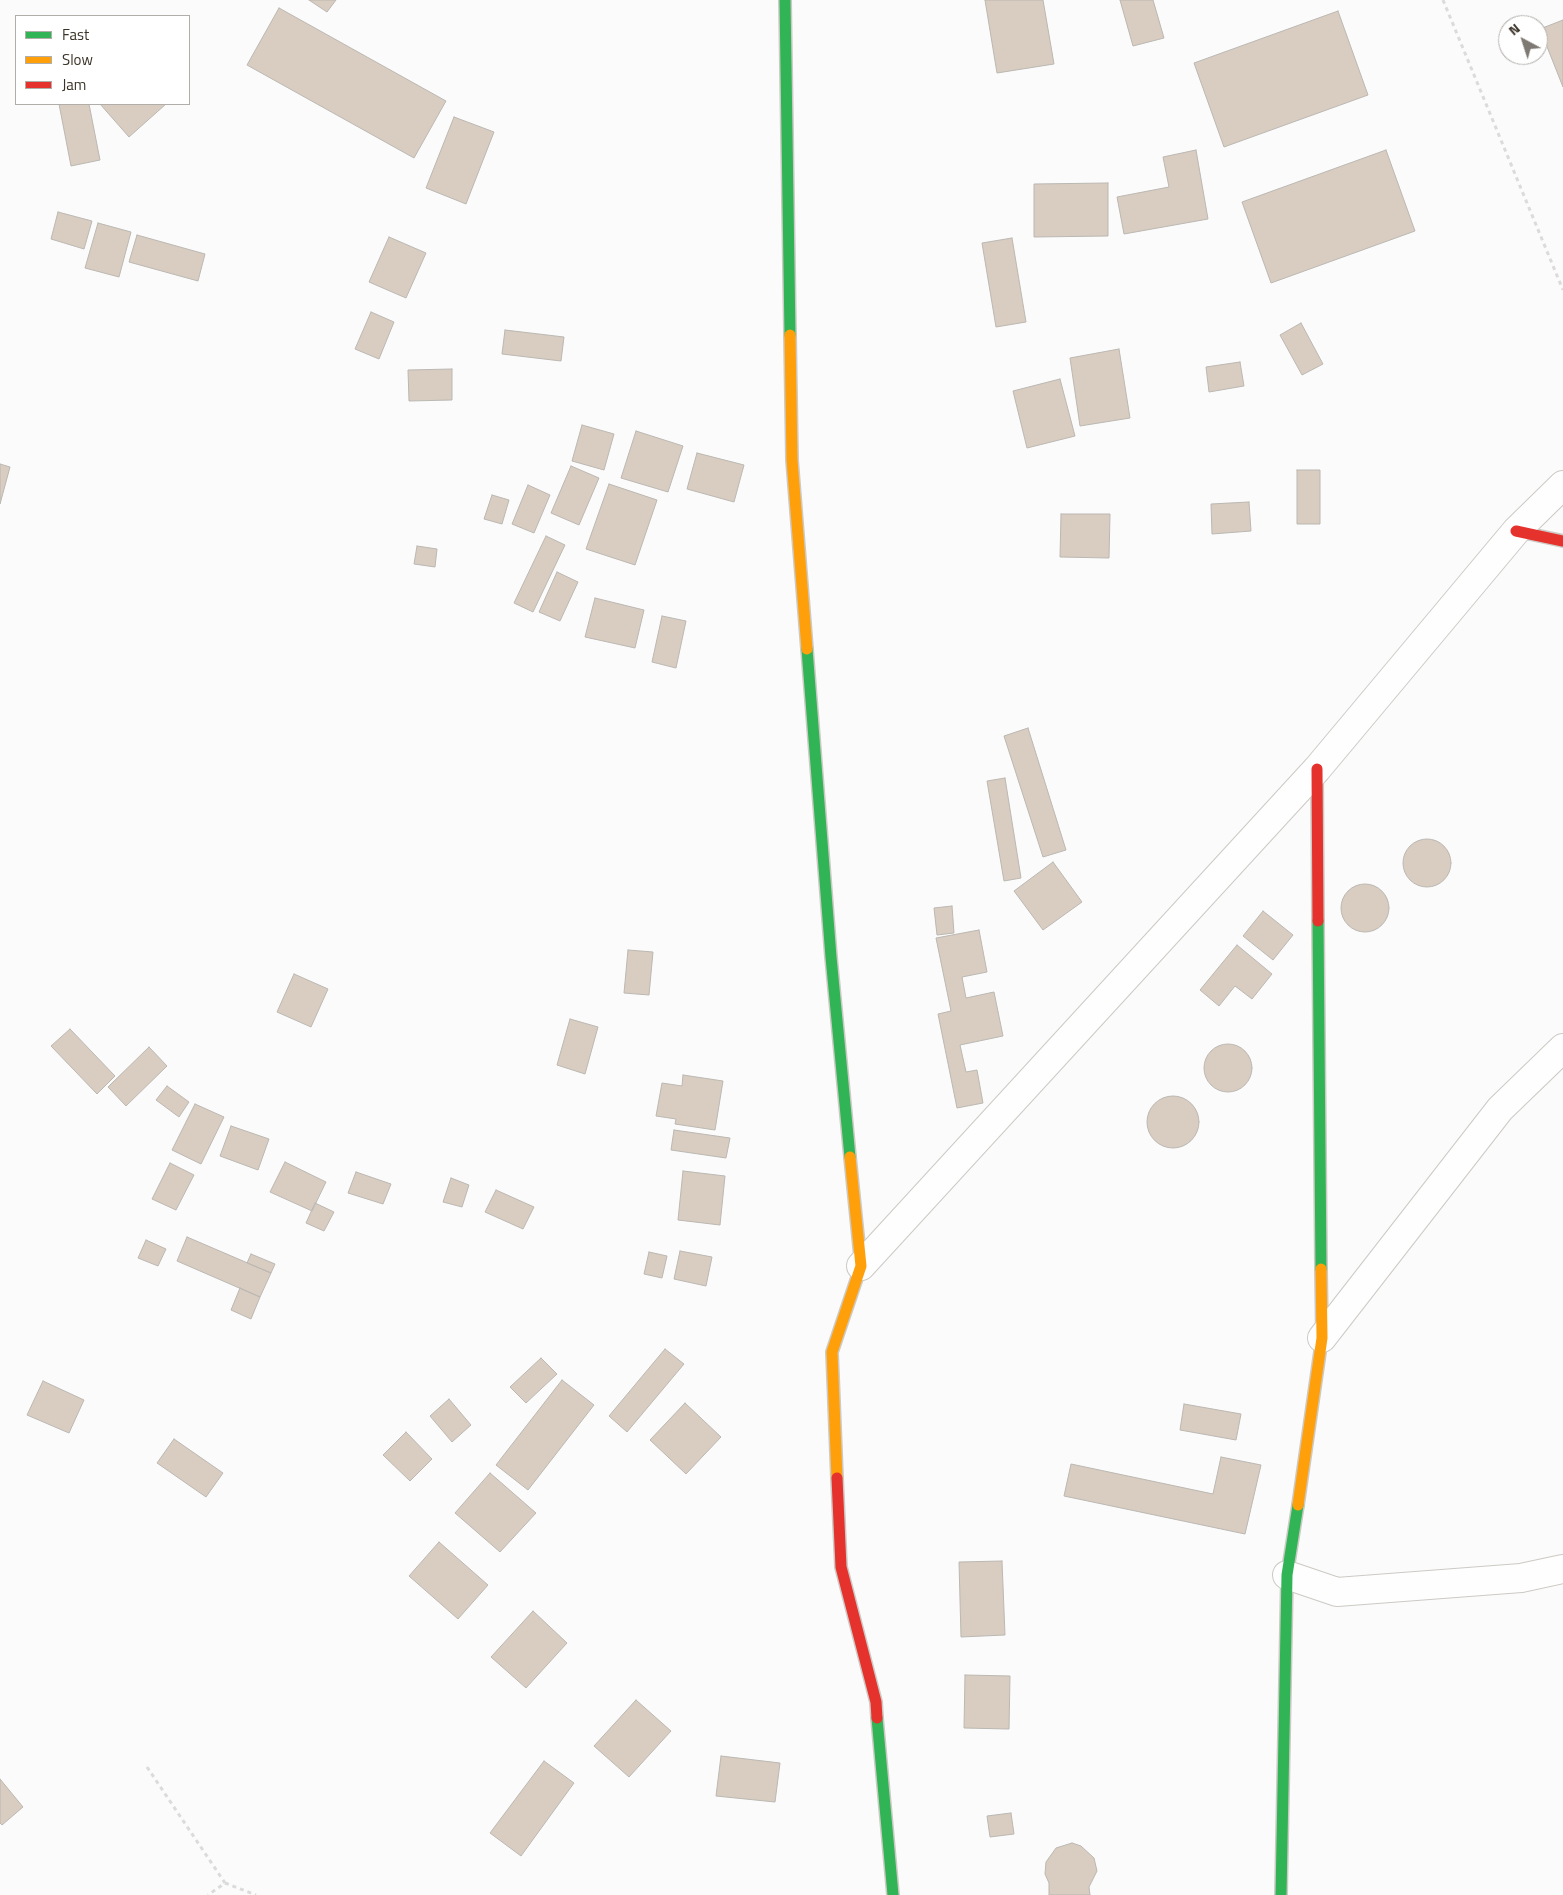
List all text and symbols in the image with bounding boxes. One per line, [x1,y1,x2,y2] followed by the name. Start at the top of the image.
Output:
[15,15,190,105] legend
[1498,15,1548,65] north arrow
[1503,18,1524,40] text: N
[62,23,89,46] text: Fast
[62,48,93,71] text: Slow
[62,73,86,96] text: Jam

